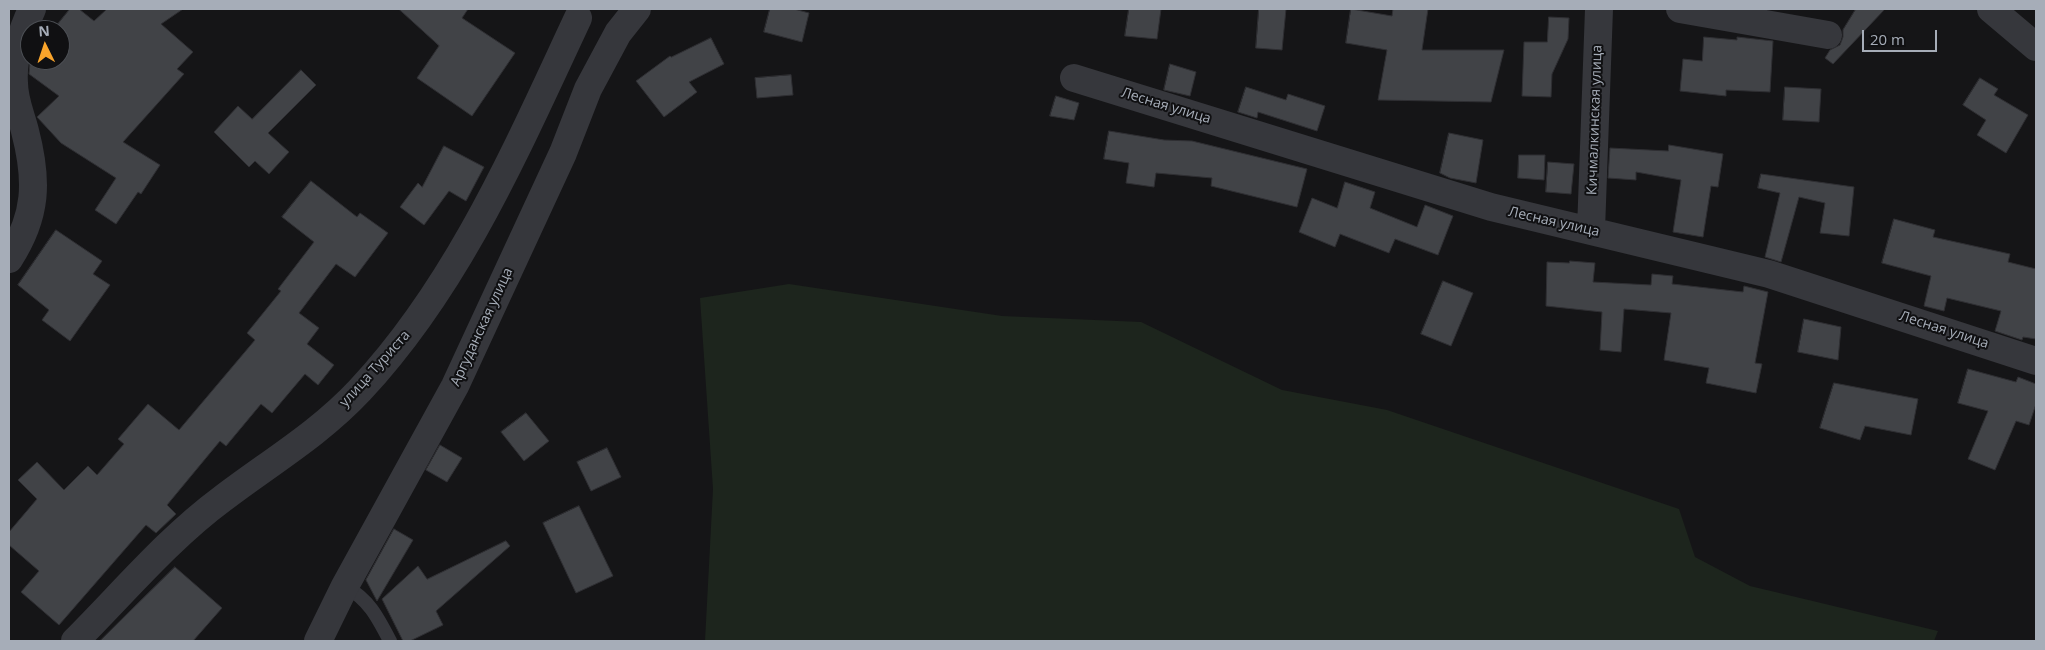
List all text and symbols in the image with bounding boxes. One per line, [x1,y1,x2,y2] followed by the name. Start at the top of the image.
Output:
[20,20,70,70] north arrow
[1865,20,1940,52] scale bar
[38,21,50,40] text: N
[1870,29,1905,49] text: 20 m
[1584,44,1606,196] street label: Кичмалкинская улица
[1119,84,1213,128] street label: Лесная улица
[1507,203,1601,241] street label: Лесная улица
[447,265,517,389] street label: Аргуданская улица
[1897,308,1991,352] street label: Лесная улица
[336,327,414,411] street label: улица Туриста

